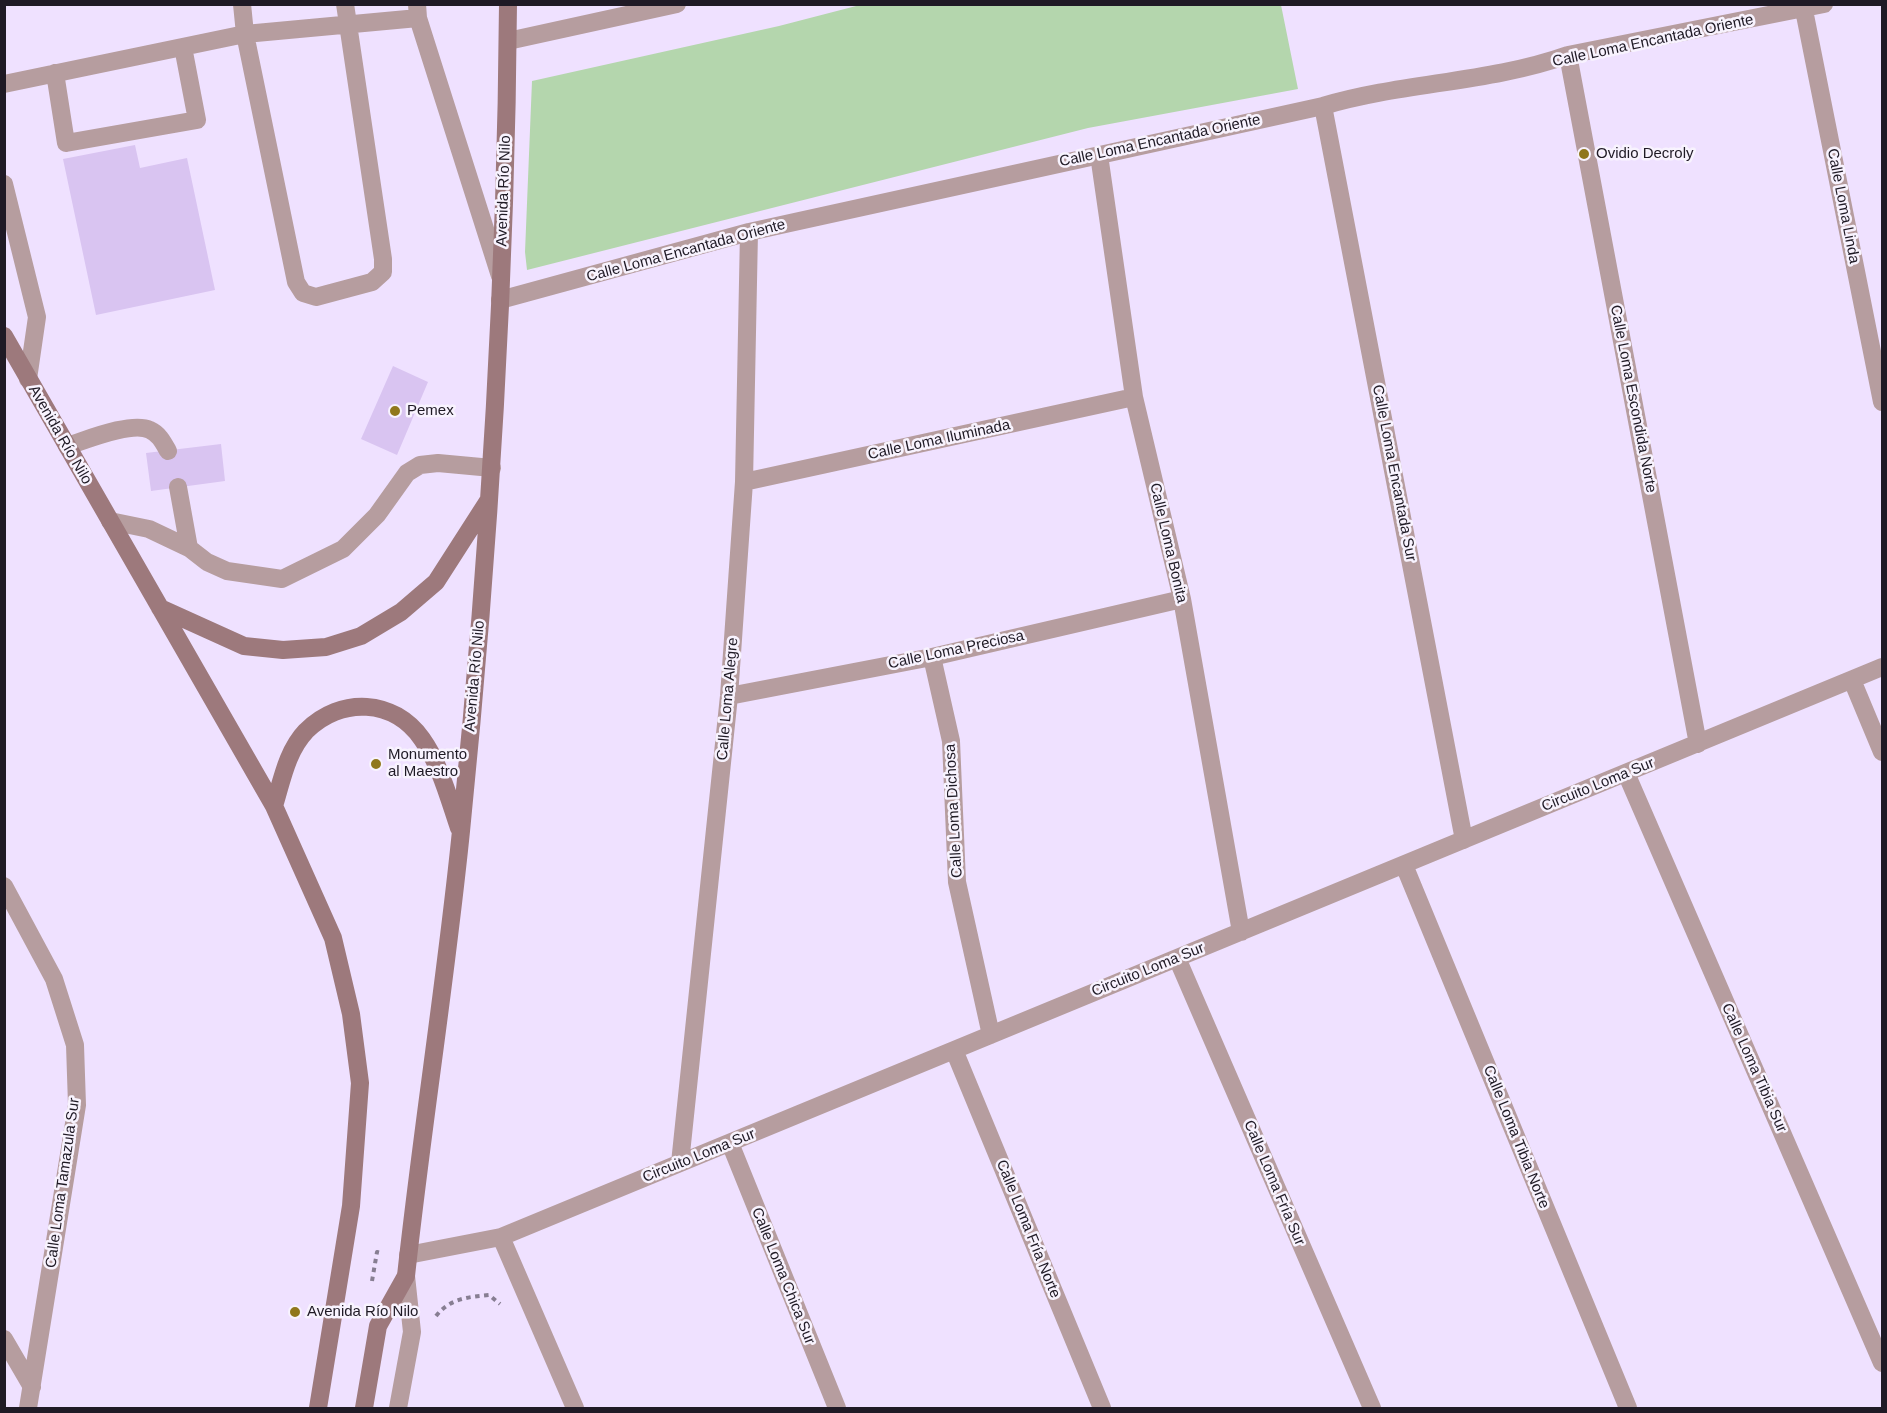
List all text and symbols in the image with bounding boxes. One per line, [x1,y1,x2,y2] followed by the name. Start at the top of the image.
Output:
[1551,11,1755,71] street label: Calle Loma Encantada Oriente
[1058,111,1262,171] street label: Calle Loma Encantada Oriente
[493,135,515,247] street label: Avenida Río Nilo
[1596,145,1694,163] place label: Ovidio Decroly
[1577,147,1591,161] marker: Ovidio Decroly
[1823,147,1863,265] street label: Calle Loma Linda
[585,216,787,286] street label: Calle Loma Encantada Oriente
[1606,304,1660,494] street label: Calle Loma Escondida Norte
[24,382,96,488] street label: Avenida Río Nilo
[1368,383,1420,563] street label: Calle Loma Encantada Sur
[407,402,454,420] place label: Pemex
[388,404,402,418] marker: Pemex
[866,416,1012,464] street label: Calle Loma Iluminada
[1145,481,1191,605] street label: Calle Loma Bonita
[461,620,489,732] street label: Avenida Río Nilo
[886,627,1026,673] street label: Calle Loma Preciosa
[714,637,742,761] street label: Calle Loma Alegre
[941,744,967,878] street label: Calle Loma Dichosa
[388,746,467,781] place label: Monumento al Maestro
[1539,754,1657,816] street label: Circuito Loma Sur
[369,757,383,771] marker: Monumento al Maestro
[1089,939,1207,1001] street label: Circuito Loma Sur
[1717,1001,1791,1135] street label: Calle Loma Tibia Sur
[1479,1063,1553,1211] street label: Calle Loma Tibia Norte
[42,1097,84,1269] street label: Calle Loma Tamazula Sur
[1239,1118,1309,1248] street label: Calle Loma Fría Sur
[640,1125,758,1187] street label: Circuito Loma Sur
[992,1157,1064,1301] street label: Calle Loma Fría Norte
[747,1205,819,1347] street label: Calle Loma Chica Sur
[307,1303,418,1321] place label: Avenida Río Nilo
[288,1305,302,1319] marker: Avenida Río Nilo

